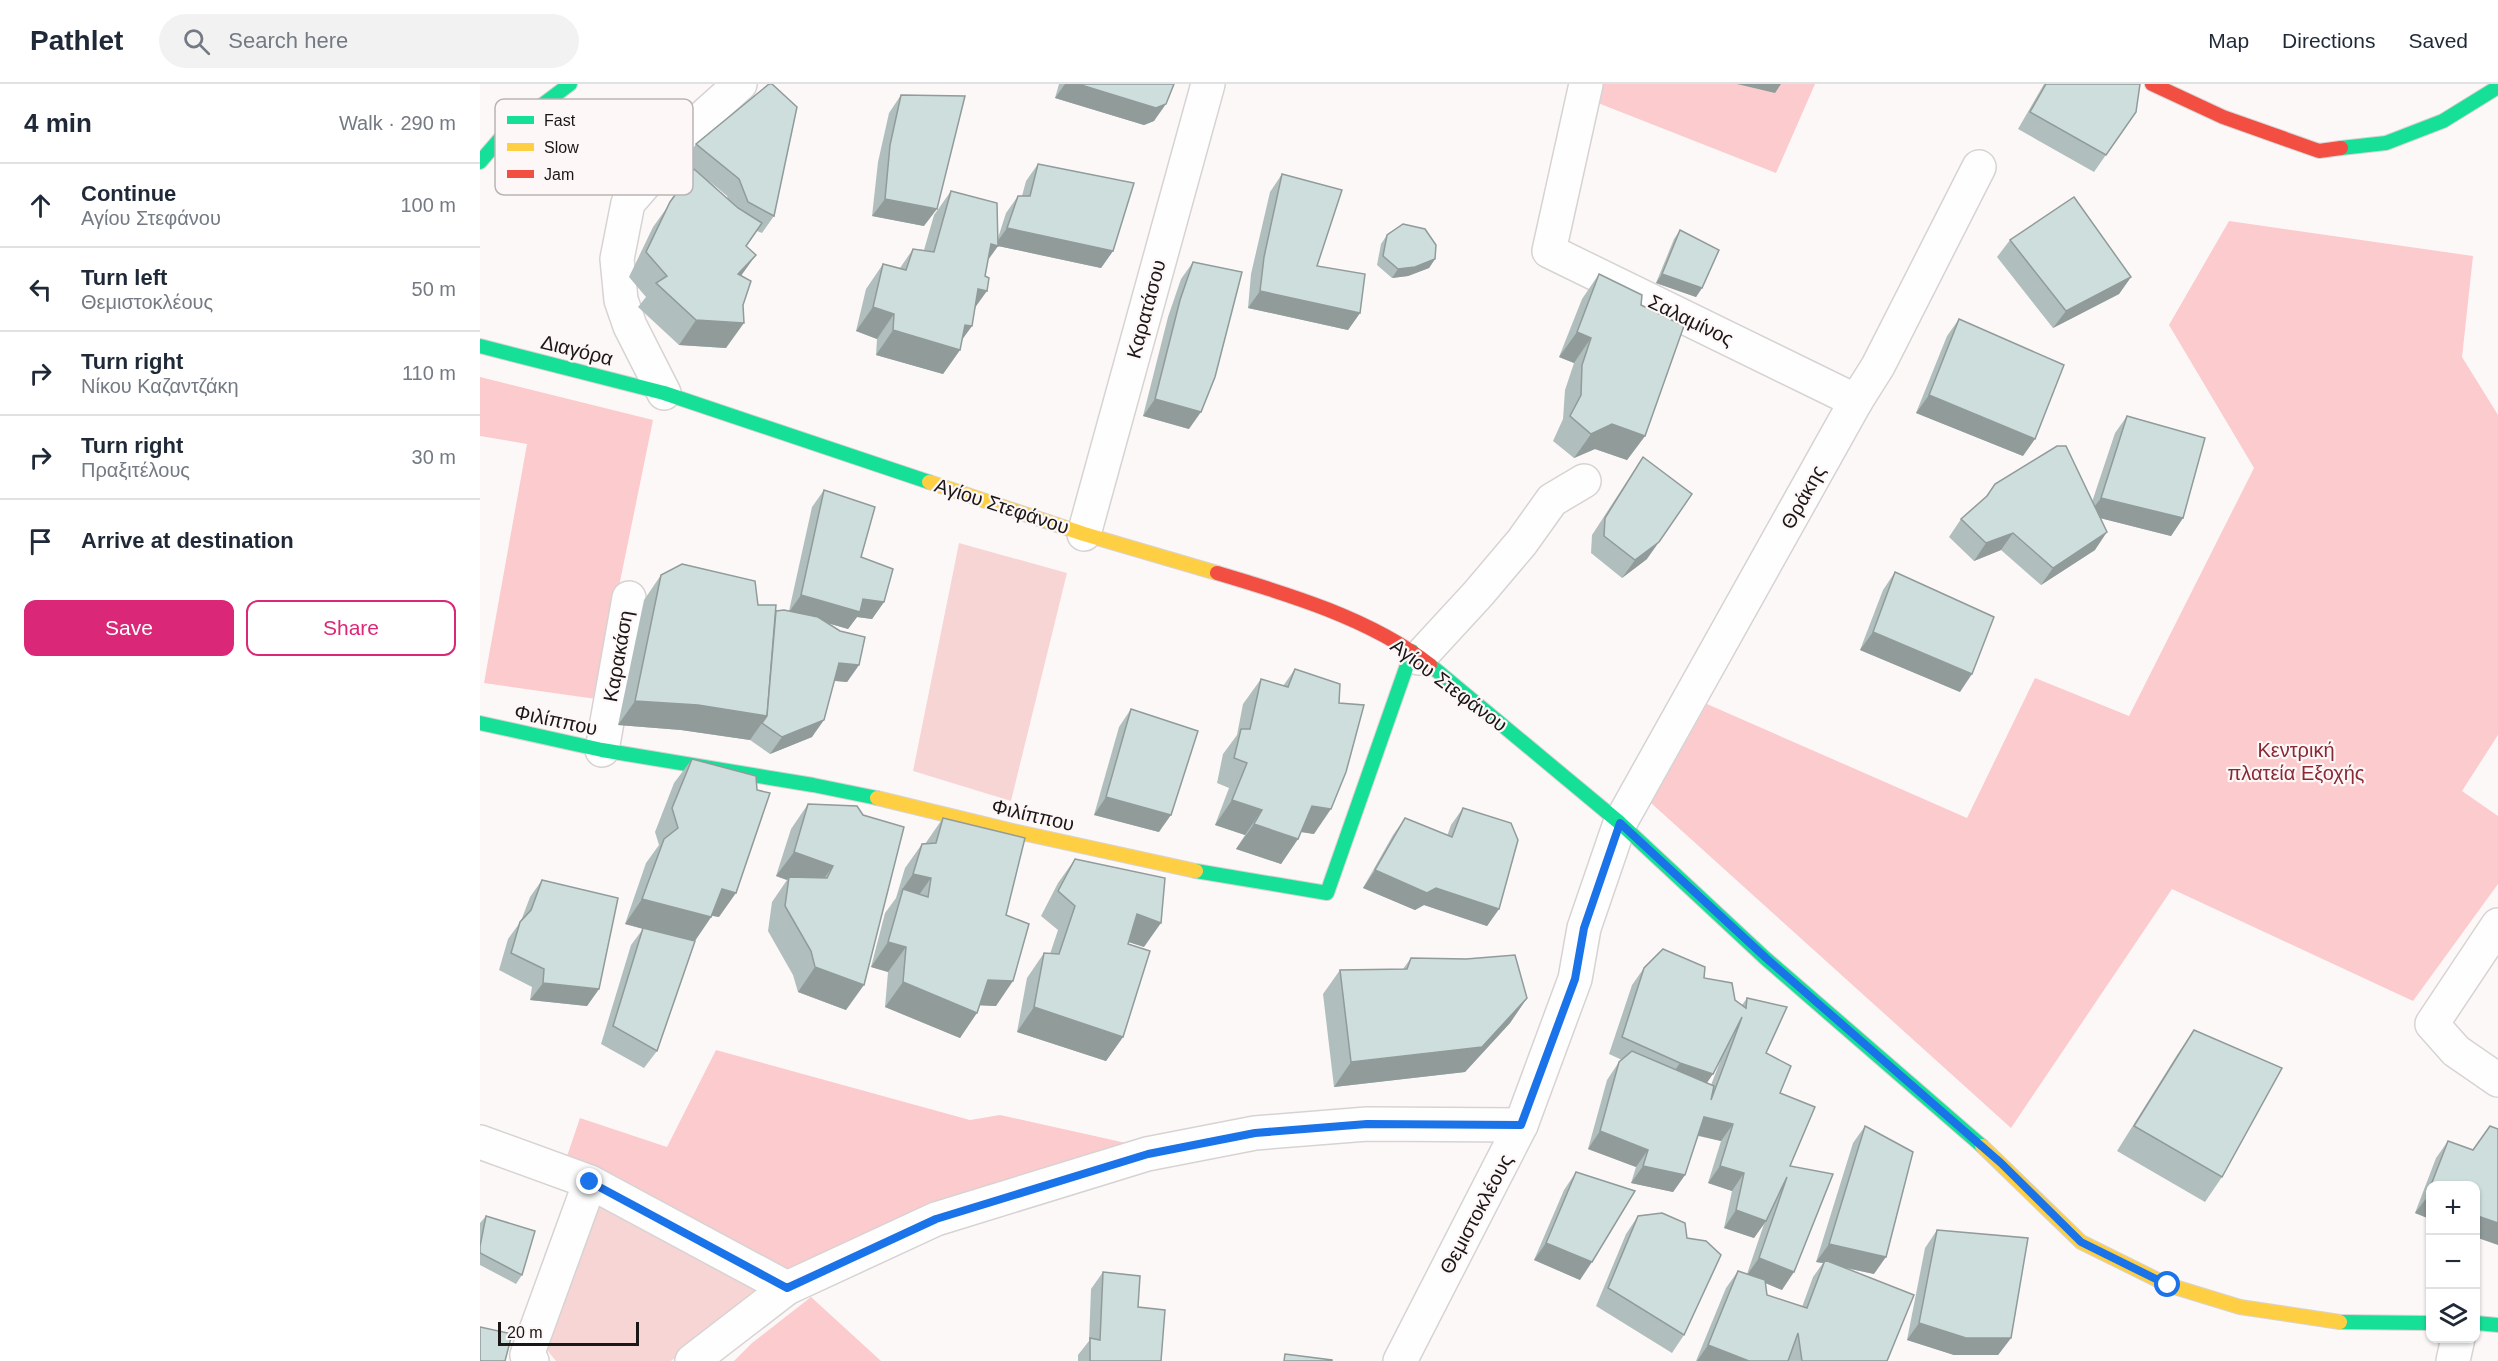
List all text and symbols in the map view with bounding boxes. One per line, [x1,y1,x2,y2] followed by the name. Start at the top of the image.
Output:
[159,14,579,68] search box
[30,25,123,56] text: Pathlet
[180,25,213,58] icon: search
[228,28,348,53] text: Search here
[2208,29,2249,52] text: Map
[2282,29,2375,52] text: Directions
[2408,29,2468,52] text: Saved
[495,99,693,195] legend
[24,108,92,138] text: 4 min
[339,112,456,134] text: Walk · 290 m
[544,112,576,129] text: Fast
[544,139,579,156] text: Slow
[544,166,574,183] text: Jam
[81,181,176,206] text: Continue
[24,189,57,222] icon: ahead
[400,194,456,216] text: 100 m
[81,207,221,229] text: Αγίου Στεφάνου
[1122,257,1170,361] street label: Καρατάσου
[81,265,167,290] text: Turn left
[24,273,57,306] icon: left
[412,278,456,300] text: 50 m
[1645,290,1737,350] street label: Σαλαμίνος
[81,291,213,313] text: Θεμιστοκλέους
[539,330,615,370] street label: Διαγόρα
[81,349,183,374] text: Turn right
[24,357,57,390] icon: right
[402,362,456,384] text: 110 m
[81,375,239,397] text: Νίκου Καζαντζάκη
[81,433,183,458] text: Turn right
[24,441,57,474] icon: right
[412,446,456,468] text: 30 m
[81,459,190,481] text: Πραξιτέλους
[1777,461,1830,533] street label: Θράκης
[932,474,1072,538] street label: Αγίου Στεφάνου
[24,525,57,558] icon: arrive
[81,528,294,553] text: Arrive at destination
[24,600,234,656] button: Save
[246,600,456,656] button: Share
[599,609,637,703] street label: Καρακάση
[1387,634,1511,736] street label: Αγίου Στεφάνου
[513,700,599,740] street label: Φιλίππου
[2227,739,2365,784] park label: Κεντρική πλατεία Εξοχής
[989,795,1077,835] street label: Φιλίππου
[1435,1150,1517,1278] street label: Θεμιστοκλέους
[576,1168,602,1194] route end
[2426,1181,2480,1343] map controls
[2426,1181,2480,1235] button: +
[2426,1235,2480,1289] button: −
[2154,1271,2180,1297] route start
[2426,1289,2480,1343] button: layers
[498,1319,639,1346] scale bar
[507,1324,543,1341] text: 20 m

